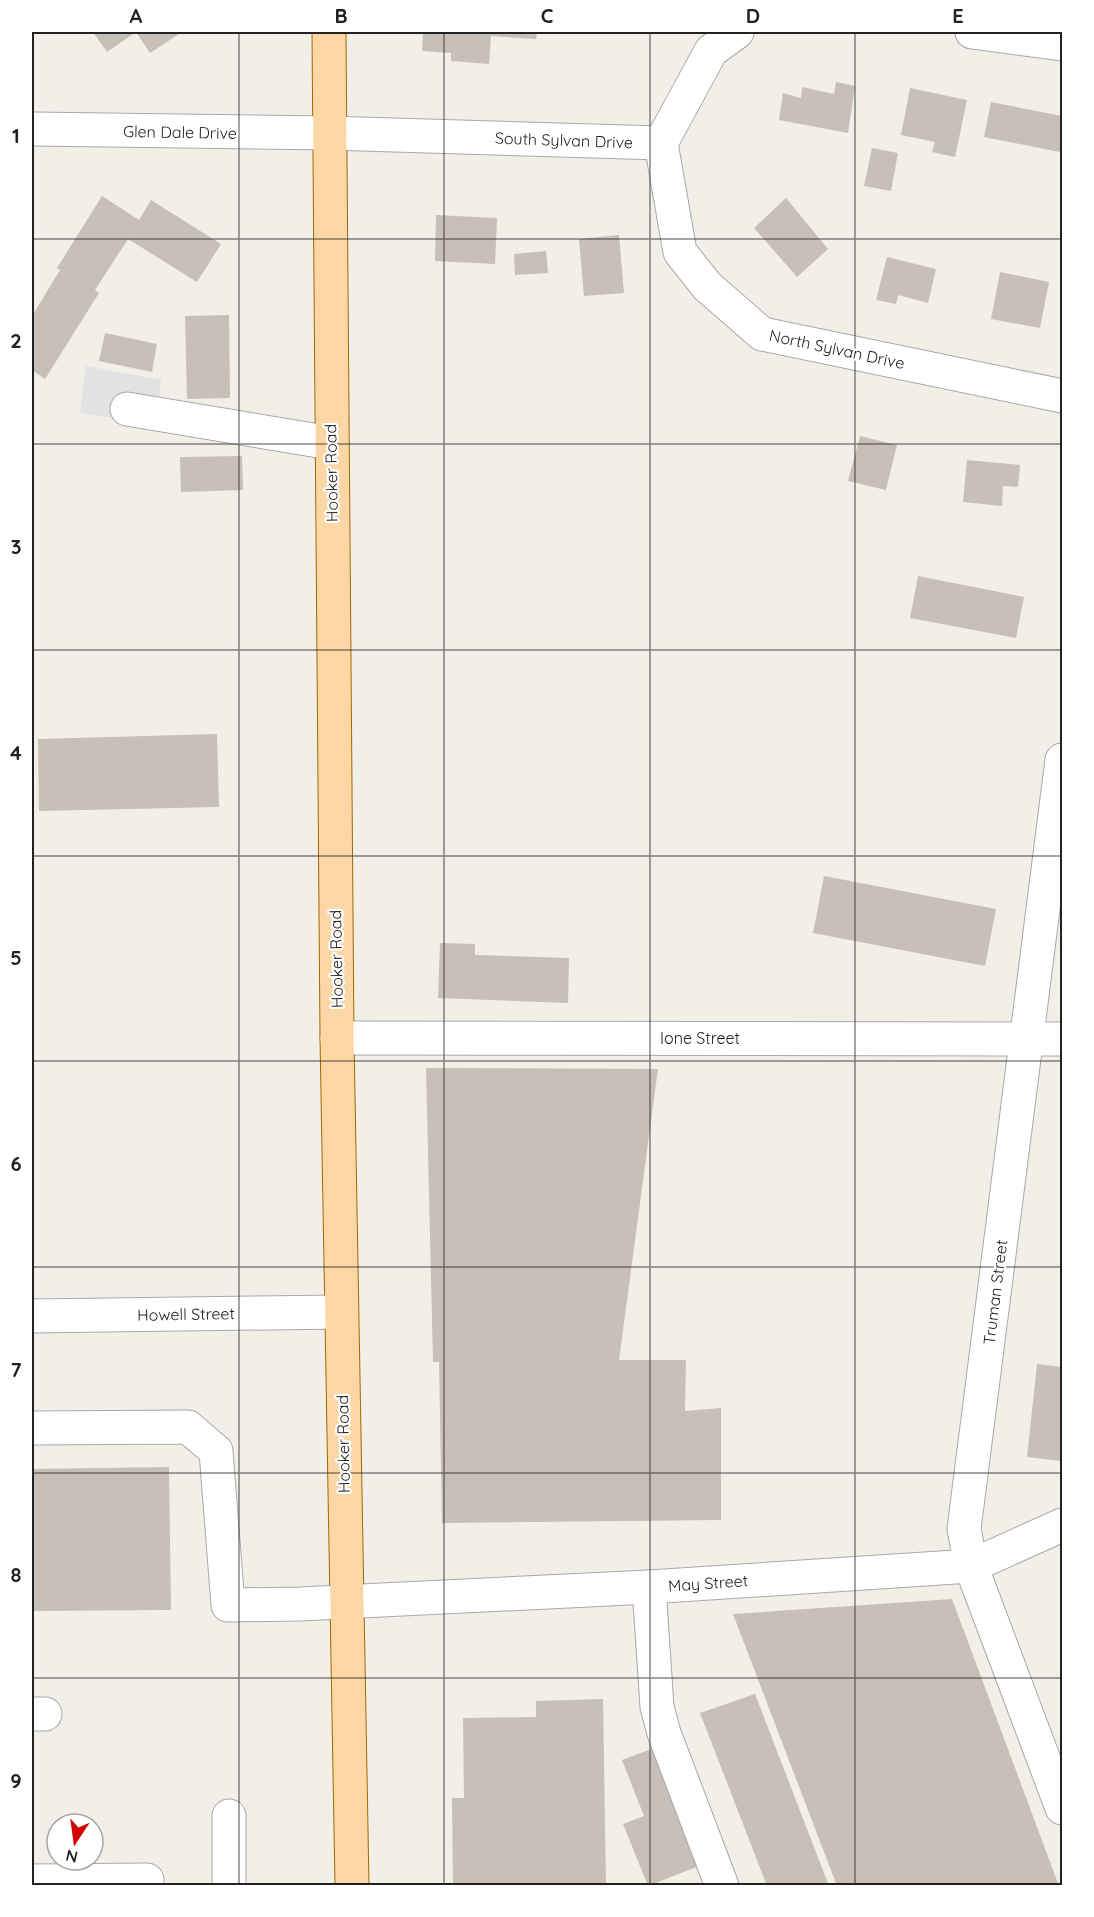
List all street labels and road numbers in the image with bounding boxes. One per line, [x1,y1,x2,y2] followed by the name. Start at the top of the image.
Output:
[123,121,237,143] street label: Glen Dale Drive
[495,128,633,152] street label: South Sylvan Drive
[767,325,907,373] street label: North Sylvan Drive
[320,424,342,522] street label: Hooker Road
[325,910,347,1008] street label: Hooker Road
[660,1028,740,1048] street label: Ione Street
[979,1238,1011,1346] street label: Truman Street
[137,1303,235,1325] street label: Howell Street
[332,1395,354,1493] street label: Hooker Road
[667,1570,749,1596] street label: May Street

